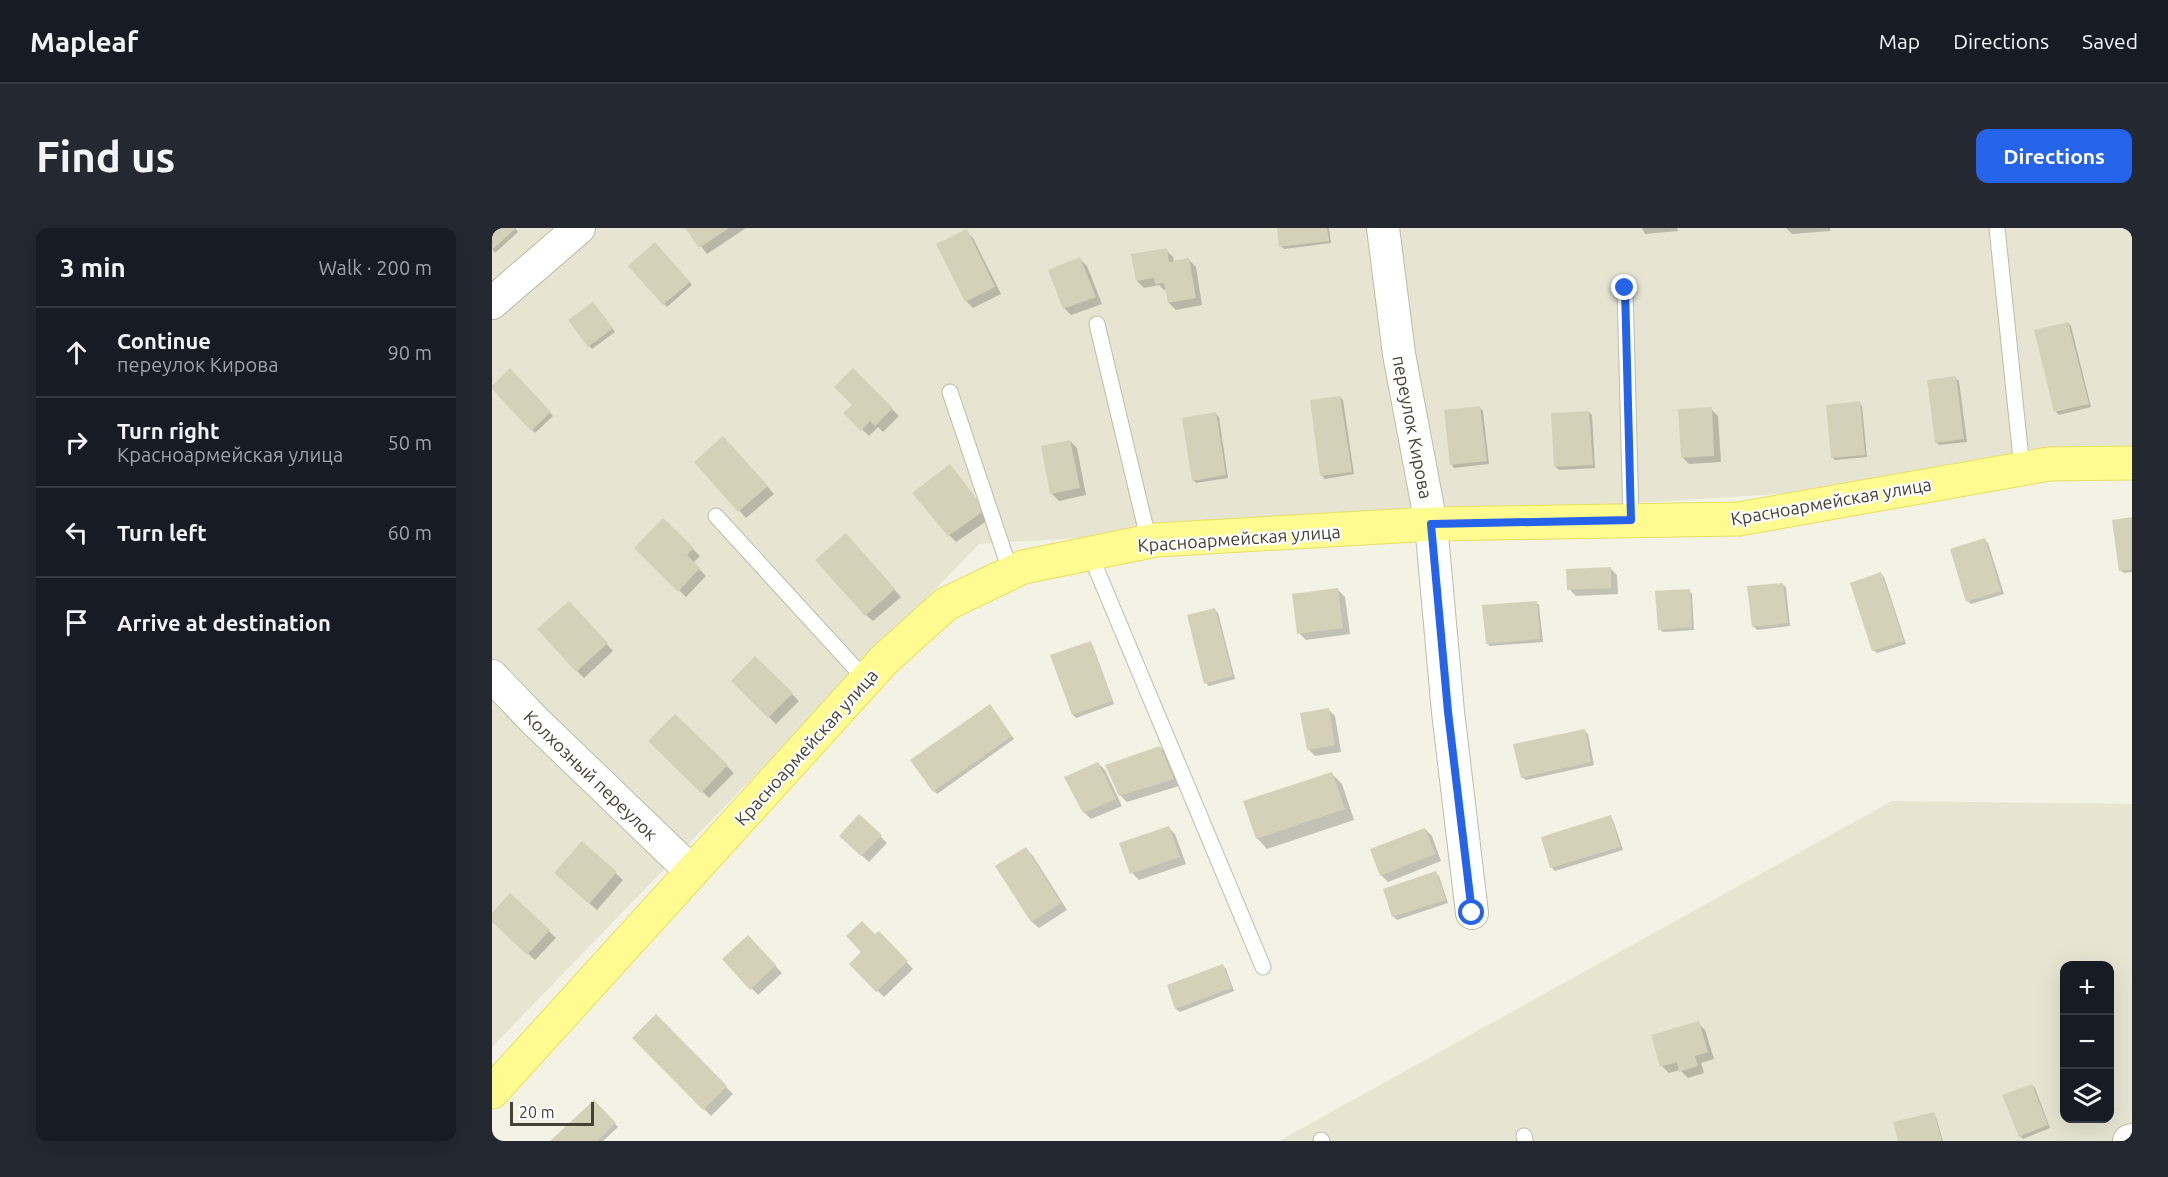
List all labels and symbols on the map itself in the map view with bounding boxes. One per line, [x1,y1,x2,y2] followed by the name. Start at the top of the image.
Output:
[1611,274,1637,300] route end
[1389,354,1437,500] street label: переулок Кирова
[1729,473,1933,529] street label: Красноармейская улица
[1137,521,1341,555] street label: Красноармейская улица
[730,665,882,829] street label: Красноармейская улица
[520,706,662,844] street label: Колхозный переулок
[1458,899,1484,925] route start
[510,1099,594,1126] scale bar

